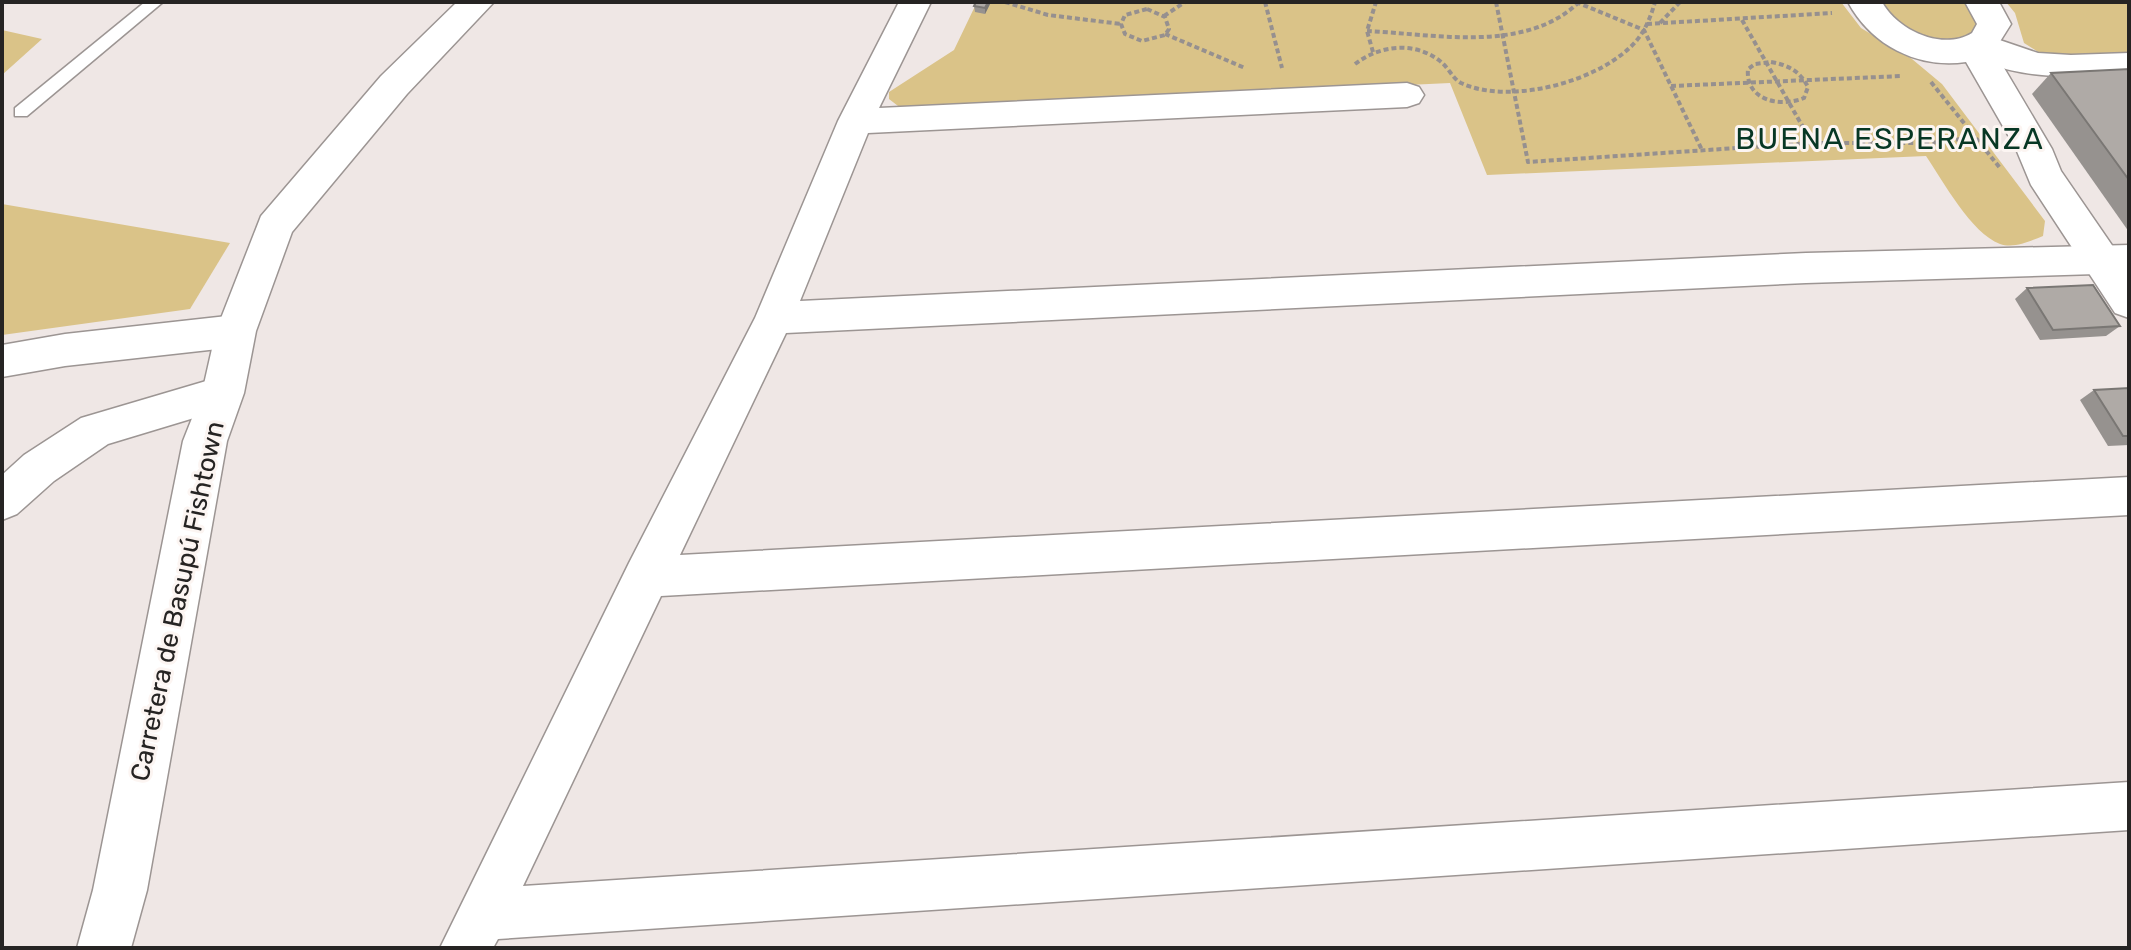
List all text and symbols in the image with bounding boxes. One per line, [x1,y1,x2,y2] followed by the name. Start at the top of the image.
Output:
[1735,121,2045,157] district label: BUENA ESPERANZA
[124,418,231,784] street label: Carretera de Basupú Fishtown

